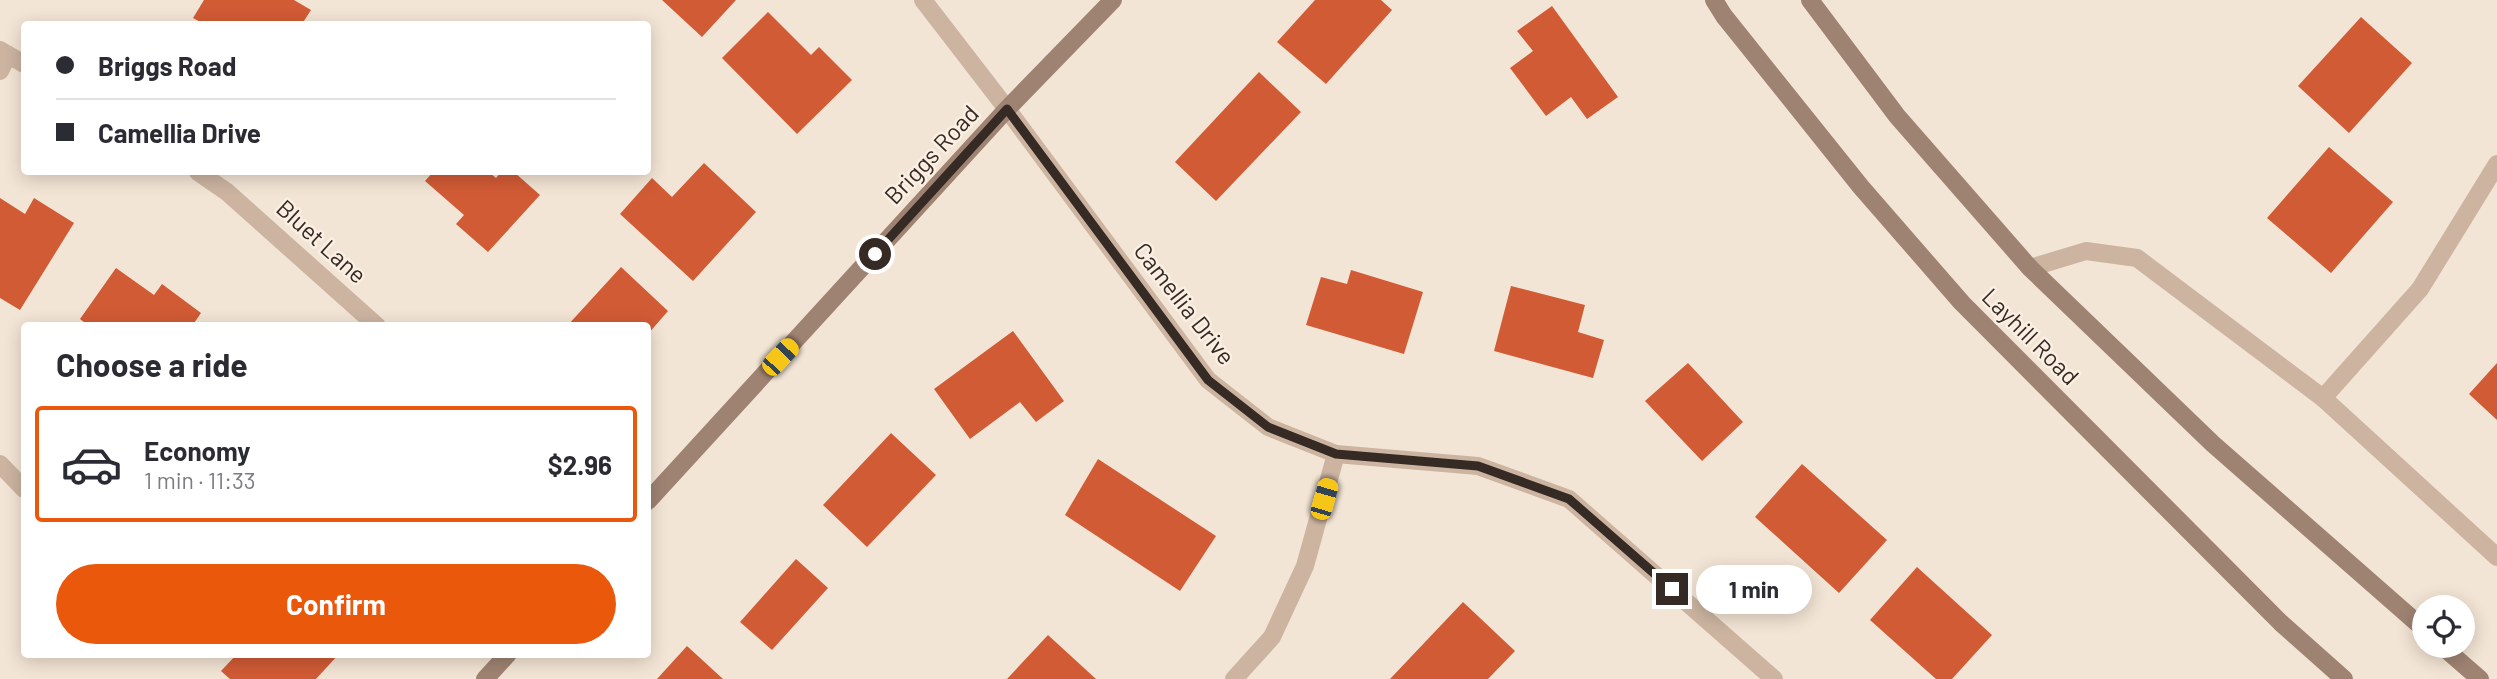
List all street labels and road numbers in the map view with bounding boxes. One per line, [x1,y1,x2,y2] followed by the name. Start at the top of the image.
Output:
[878,98,984,210] street label: Briggs Road
[271,193,373,289] street label: Bluet Lane
[1129,236,1242,370] street label: Camellia Drive
[1977,282,2085,390] street label: Layhill Road

